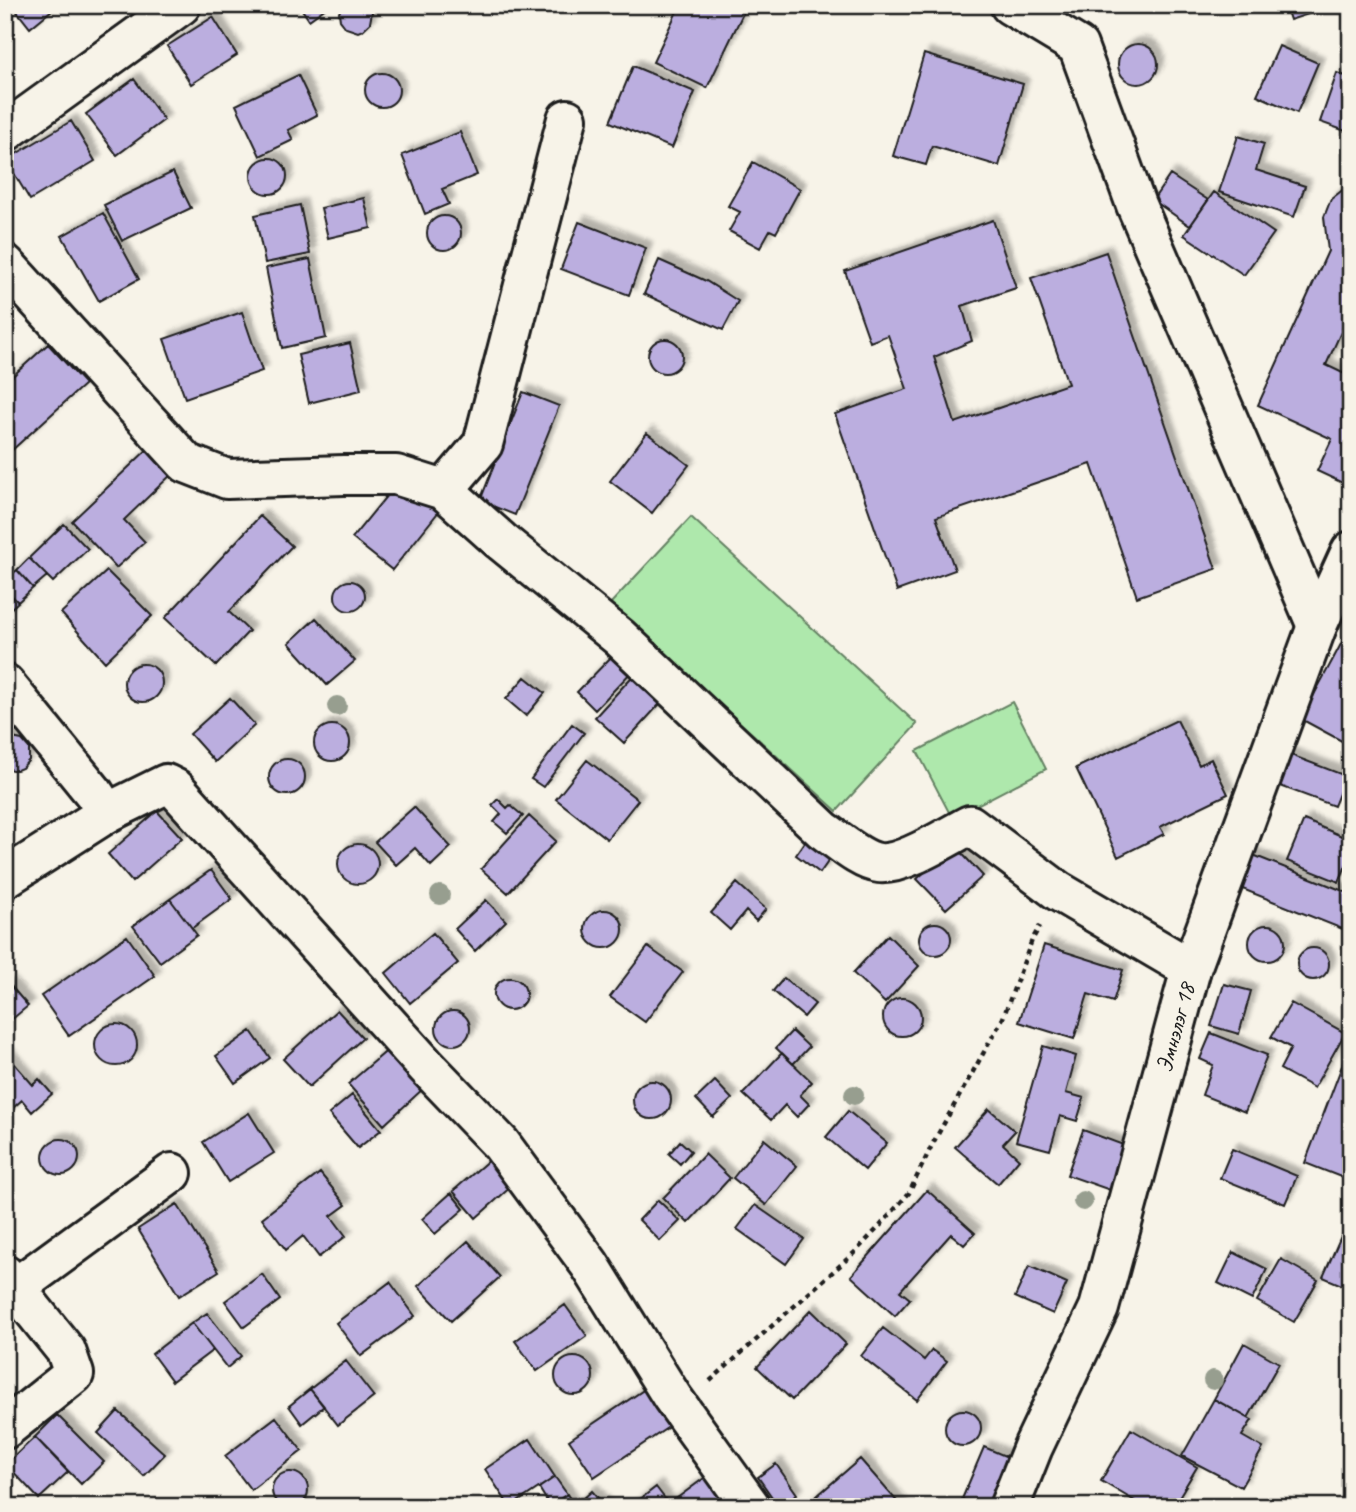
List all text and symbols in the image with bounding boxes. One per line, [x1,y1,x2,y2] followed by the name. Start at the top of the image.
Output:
[1149,978,1202,1076] street label: Эмнэлэг 18

